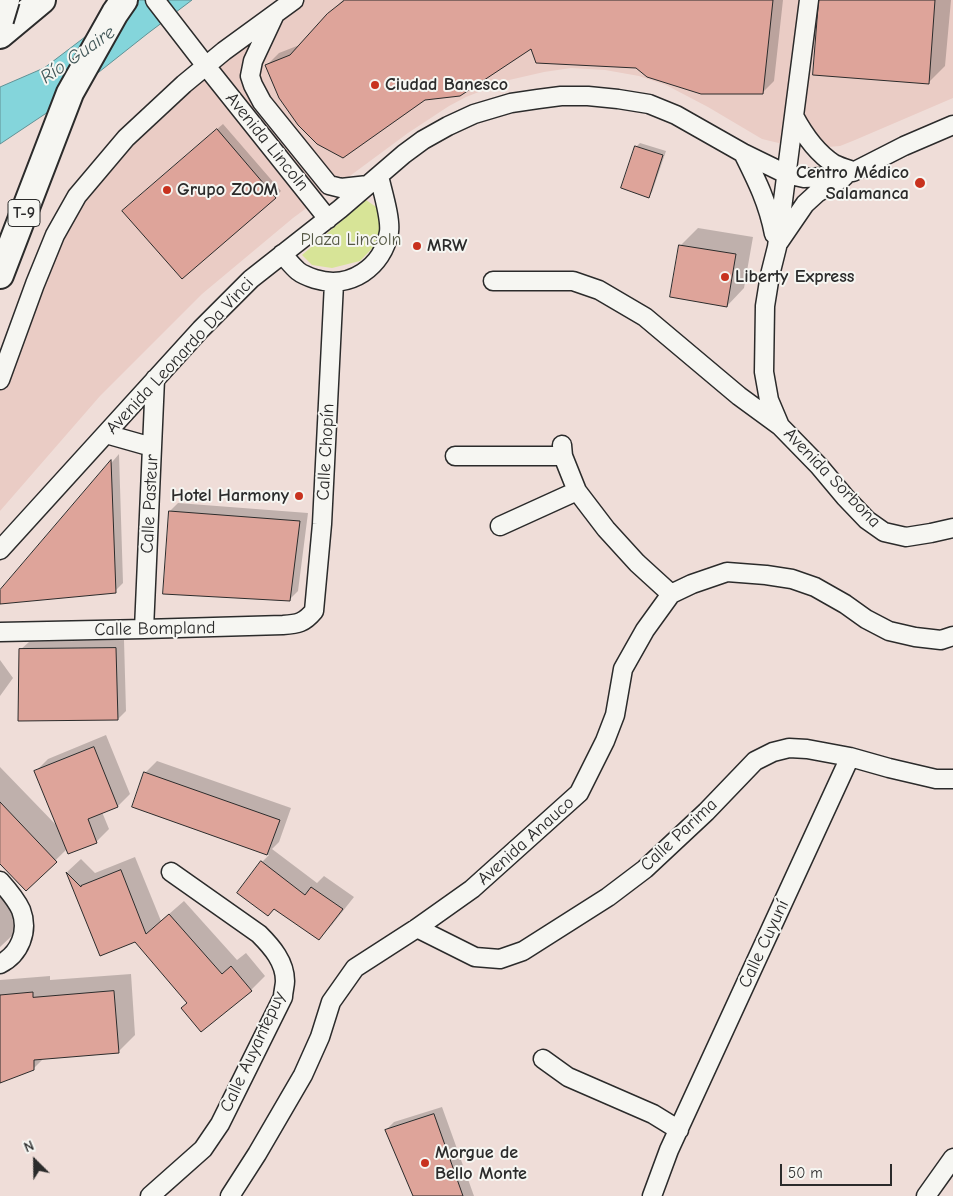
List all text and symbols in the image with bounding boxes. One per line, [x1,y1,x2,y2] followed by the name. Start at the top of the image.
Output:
[36,21,120,89] water label: Río Guaire
[385,74,508,96] place label: Ciudad Banesco
[369,79,381,91] marker: Ciudad Banesco
[221,88,313,196] street label: Avenida Lincoln
[796,162,909,204] place label: Centro Médico Salamanca
[913,176,927,190] marker: Centro Médico Salamanca
[177,179,278,201] place label: Grupo ZOOM
[161,184,173,196] marker: Grupo ZOOM
[8,200,40,227] road number: T-9
[300,229,402,251] park label: Plaza Lincoln
[427,235,467,257] place label: MRW
[411,240,423,252] marker: MRW
[735,266,854,288] place label: Liberty Express
[719,271,731,283] marker: Liberty Express
[102,273,258,439] street label: Avenida Leonardo Da Vinci
[313,403,339,501] street label: Calle Chopín
[779,424,885,532] street label: Avenida Sorbona
[137,454,163,554] street label: Calle Pasteur
[171,485,289,507] place label: Hotel Harmony
[293,490,305,502] marker: Hotel Harmony
[94,617,216,641] street label: Calle Bompland
[473,792,579,890] street label: Avenida Anauco
[636,794,722,876] street label: Calle Parima
[734,896,794,992] street label: Calle Cuyuní
[216,988,290,1116] street label: Calle Auyantepuy
[10,1136,60,1186] north arrow
[21,1137,36,1156] text: N
[435,1142,527,1184] place label: Morgue de Bello Monte
[783,1154,896,1186] scale bar
[419,1157,431,1169] marker: Morgue de Bello Monte
[788,1164,823,1182] text: 50 m

